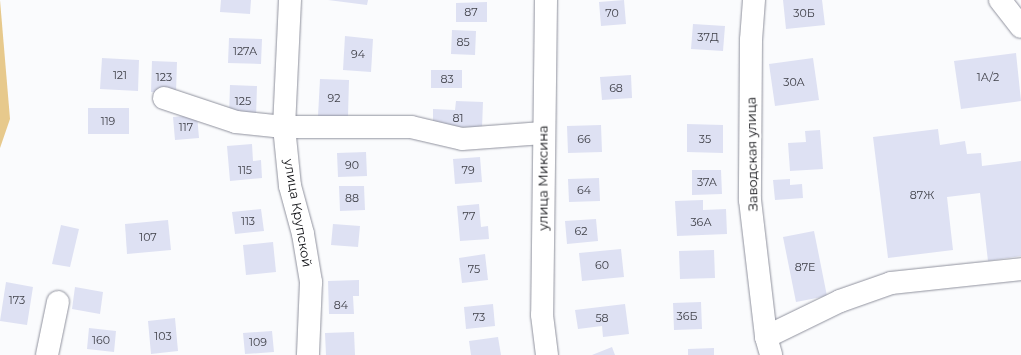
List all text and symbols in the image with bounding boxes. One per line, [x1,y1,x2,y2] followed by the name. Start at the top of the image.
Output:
[464,5,478,19] house number: 87
[605,6,619,20] house number: 70
[793,6,815,20] house number: 30Б
[697,30,719,44] house number: 37Д
[456,35,470,49] house number: 85
[233,44,257,58] house number: 127А
[351,47,365,61] house number: 94
[113,68,127,82] house number: 121
[156,70,172,84] house number: 123
[977,70,999,84] house number: 1А/2
[440,72,454,86] house number: 83
[783,75,805,89] house number: 30А
[609,81,623,95] house number: 68
[328,91,340,105] house number: 92
[235,94,251,108] house number: 125
[743,97,761,211] street label: Заводская улица
[453,111,463,125] house number: 81
[101,114,115,128] house number: 119
[179,120,193,134] house number: 117
[535,125,551,231] street label: улица Миксина
[577,132,591,146] house number: 66
[699,132,711,146] house number: 35
[281,158,315,268] street label: улица Крупской
[345,158,359,172] house number: 90
[238,163,252,177] house number: 115
[461,163,475,177] house number: 79
[697,175,717,189] house number: 37А
[577,183,591,197] house number: 64
[910,188,934,202] house number: 87Ж
[345,191,359,205] house number: 88
[463,209,475,223] house number: 77
[241,214,255,228] house number: 113
[690,215,712,229] house number: 36А
[575,224,587,238] house number: 62
[139,230,157,244] house number: 107
[595,258,609,272] house number: 60
[795,260,815,274] house number: 87Е
[468,262,480,276] house number: 75
[9,293,25,307] house number: 173
[334,298,348,312] house number: 84
[677,309,697,323] house number: 36Б
[473,310,485,324] house number: 73
[595,311,609,325] house number: 58
[154,329,172,343] house number: 103
[92,333,110,347] house number: 160
[249,335,267,349] house number: 109

